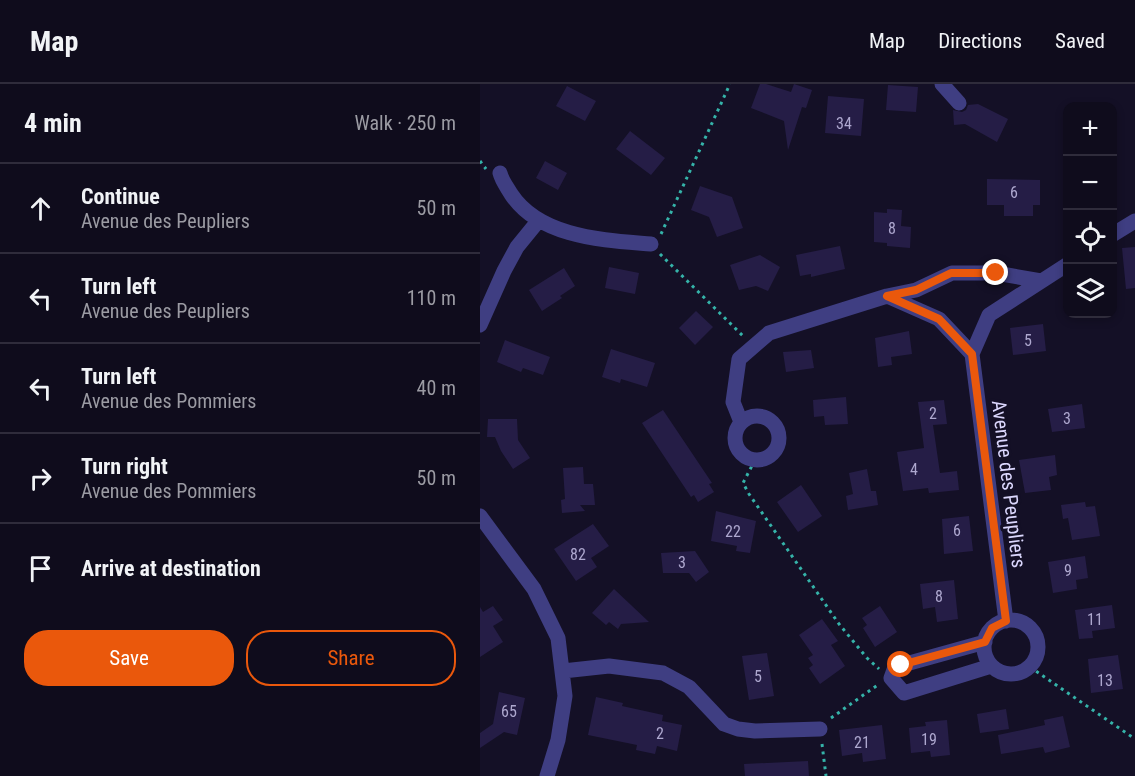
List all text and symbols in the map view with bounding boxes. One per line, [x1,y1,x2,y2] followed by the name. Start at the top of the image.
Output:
[30,25,78,58] text: Map
[869,29,905,53] text: Map
[938,29,1022,53] text: Directions
[1055,29,1105,53] text: Saved
[1063,102,1117,318] map controls
[1063,102,1117,156] button: +
[24,108,82,138] text: 4 min
[355,111,456,135] text: Walk · 250 m
[836,114,852,133] house number: 34
[1063,156,1117,210] button: −
[1010,183,1018,202] house number: 6
[81,184,160,209] text: Continue
[24,192,57,225] icon: ahead
[417,196,456,220] text: 50 m
[81,209,250,233] text: Avenue des Peupliers
[1063,210,1117,264] button: locate
[888,219,896,238] house number: 8
[982,259,1008,285] route end
[1063,264,1117,318] button: layers
[81,274,156,299] text: Turn left
[24,282,57,315] icon: left
[407,286,456,310] text: 110 m
[81,299,250,323] text: Avenue des Peupliers
[1024,331,1032,350] house number: 5
[81,364,156,389] text: Turn left
[24,372,57,405] icon: left
[417,376,456,400] text: 40 m
[81,389,256,413] text: Avenue des Pommiers
[987,399,1031,569] street label: Avenue des Peupliers
[929,404,937,423] house number: 2
[1063,409,1071,428] house number: 3
[81,454,168,479] text: Turn right
[910,460,918,479] house number: 4
[24,462,57,495] icon: right
[417,466,456,490] text: 50 m
[81,479,256,503] text: Avenue des Pommiers
[953,521,961,540] house number: 6
[725,522,741,541] house number: 22
[570,545,586,564] house number: 82
[24,552,57,585] icon: arrive
[678,553,686,572] house number: 3
[81,556,261,581] text: Arrive at destination
[1064,561,1072,580] house number: 9
[935,587,943,606] house number: 8
[1087,610,1103,629] house number: 11
[24,630,234,686] button: Save
[246,630,456,686] button: Share
[887,651,913,677] route start
[754,667,762,686] house number: 5
[1097,671,1113,690] house number: 13
[501,702,517,721] house number: 65
[656,724,664,743] house number: 2
[921,730,937,749] house number: 19
[854,733,870,752] house number: 21

